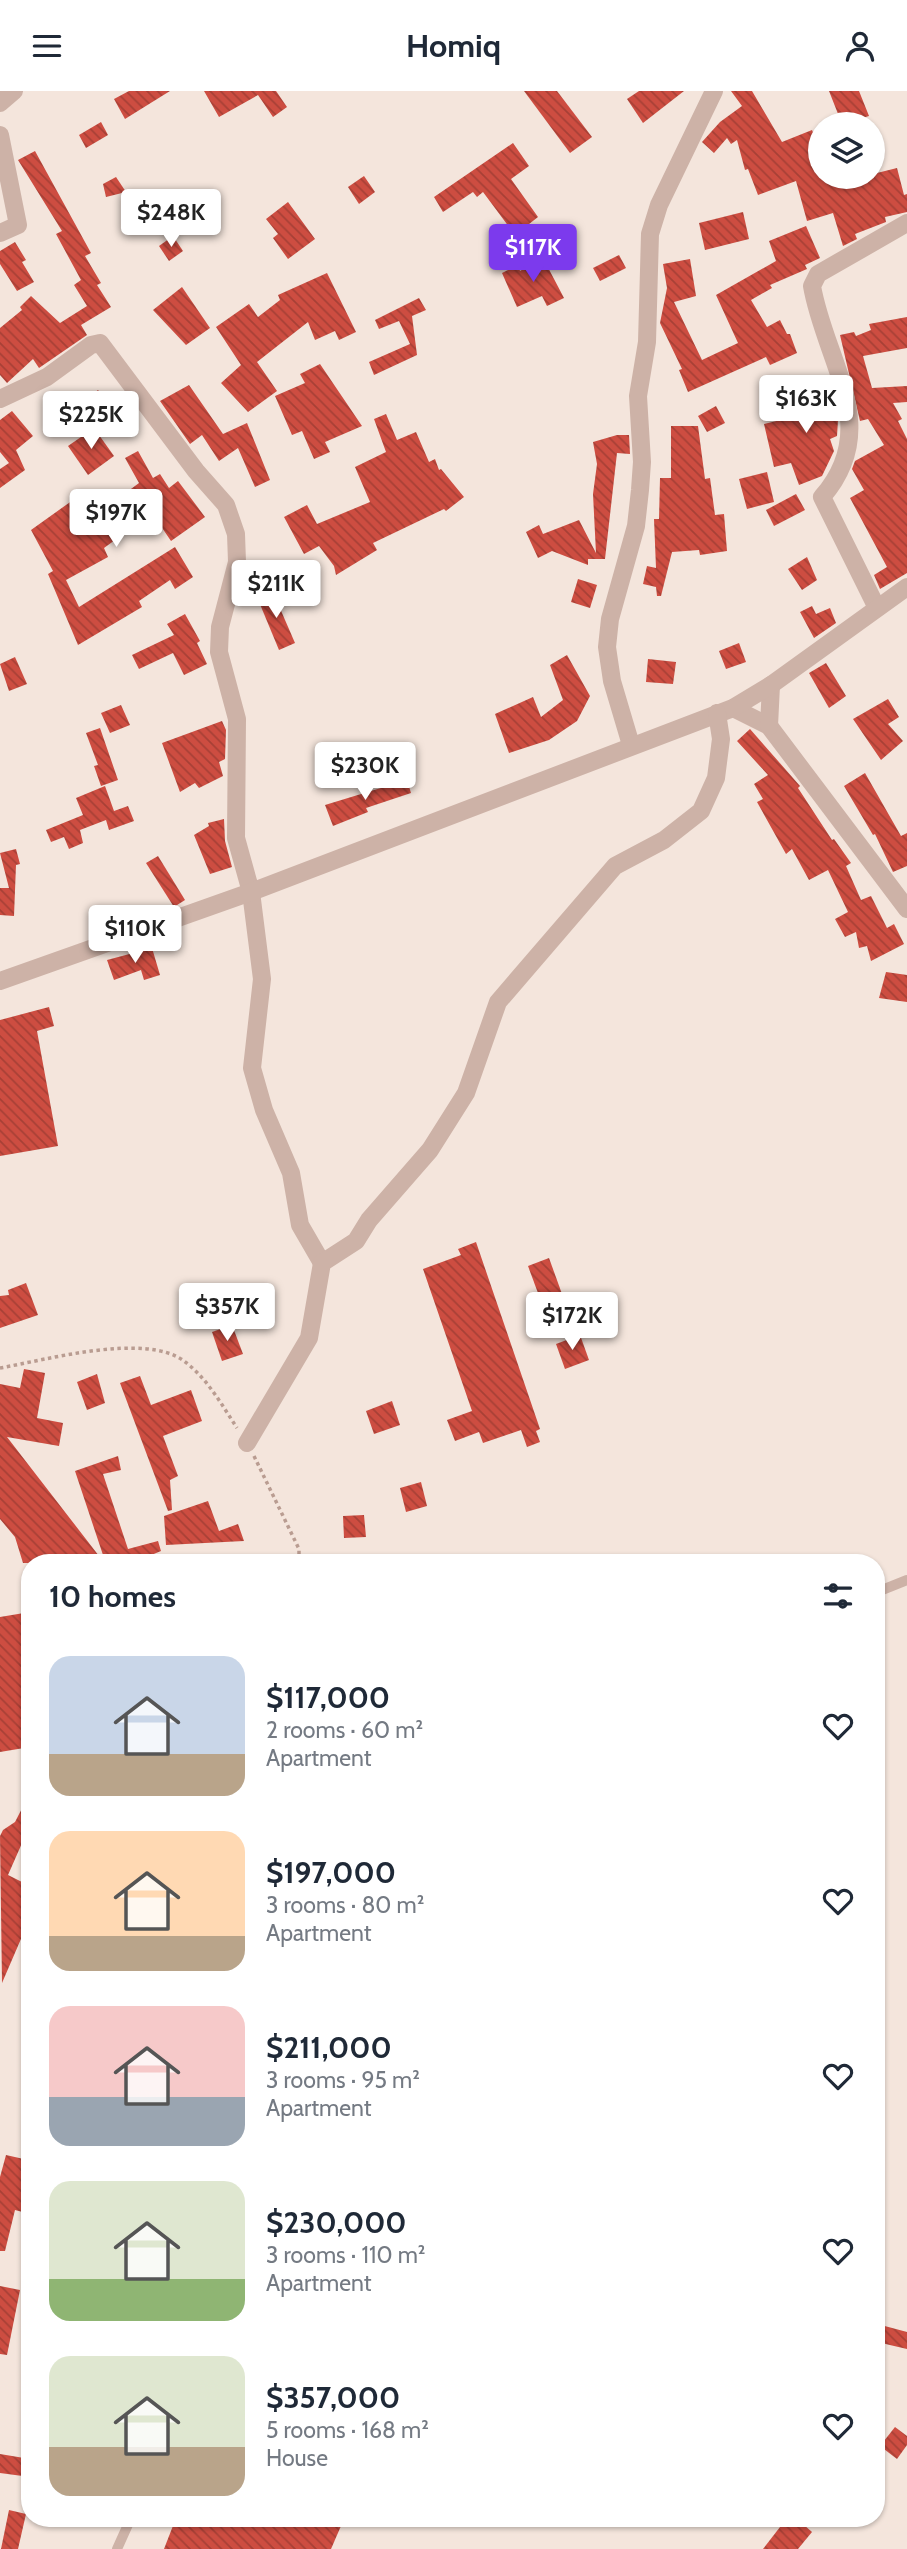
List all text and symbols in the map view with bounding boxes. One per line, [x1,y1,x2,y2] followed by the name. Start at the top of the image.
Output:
[406,26,501,65] text: Homiq
[28,27,66,65] icon: menu
[841,27,879,65] icon: person
[808,112,885,189] map controls
[808,112,885,189] button: layers
[122,190,220,249] pin: $248K
[137,198,205,226] text: $248K
[484,225,582,284] pin: $117K
[505,233,561,261] text: $117K
[757,375,855,435] pin: $163K
[775,384,837,412] text: $163K
[42,391,140,451] pin: $225K
[59,400,123,428] text: $225K
[67,489,165,549] pin: $197K
[86,498,146,526] text: $197K
[227,561,325,620] pin: $211K
[248,569,304,597] text: $211K
[316,743,414,802] pin: $230K
[331,751,399,779] text: $230K
[86,905,184,965] pin: $110K
[105,914,165,942] text: $110K
[178,1283,276,1343] pin: $357K
[195,1292,259,1320] text: $357K
[523,1293,621,1352] pin: $172K
[542,1301,602,1329] text: $172K
[819,1577,857,1615] icon: filters
[49,1578,176,1615] text: 10 homes
[266,1679,390,1716] text: $117,000
[105,1684,189,1768] icon: home
[819,1707,857,1745] icon: heart
[266,1716,423,1744] text: 2 rooms · 60 m²
[266,1744,371,1772] text: Apartment
[266,1854,396,1891] text: $197,000
[105,1859,189,1943] icon: home
[819,1882,857,1920] icon: heart
[266,1891,424,1919] text: 3 rooms · 80 m²
[266,1919,371,1947] text: Apartment
[266,2029,392,2066] text: $211,000
[105,2034,189,2118] icon: home
[819,2057,857,2095] icon: heart
[266,2066,420,2094] text: 3 rooms · 95 m²
[266,2094,371,2122] text: Apartment
[266,2204,407,2241] text: $230,000
[105,2209,189,2293] icon: home
[819,2232,857,2270] icon: heart
[266,2241,425,2269] text: 3 rooms · 110 m²
[266,2269,371,2297] text: Apartment
[266,2379,400,2416] text: $357,000
[105,2384,189,2468] icon: home
[819,2407,857,2445] icon: heart
[266,2416,429,2444] text: 5 rooms · 168 m²
[266,2444,328,2472] text: House

